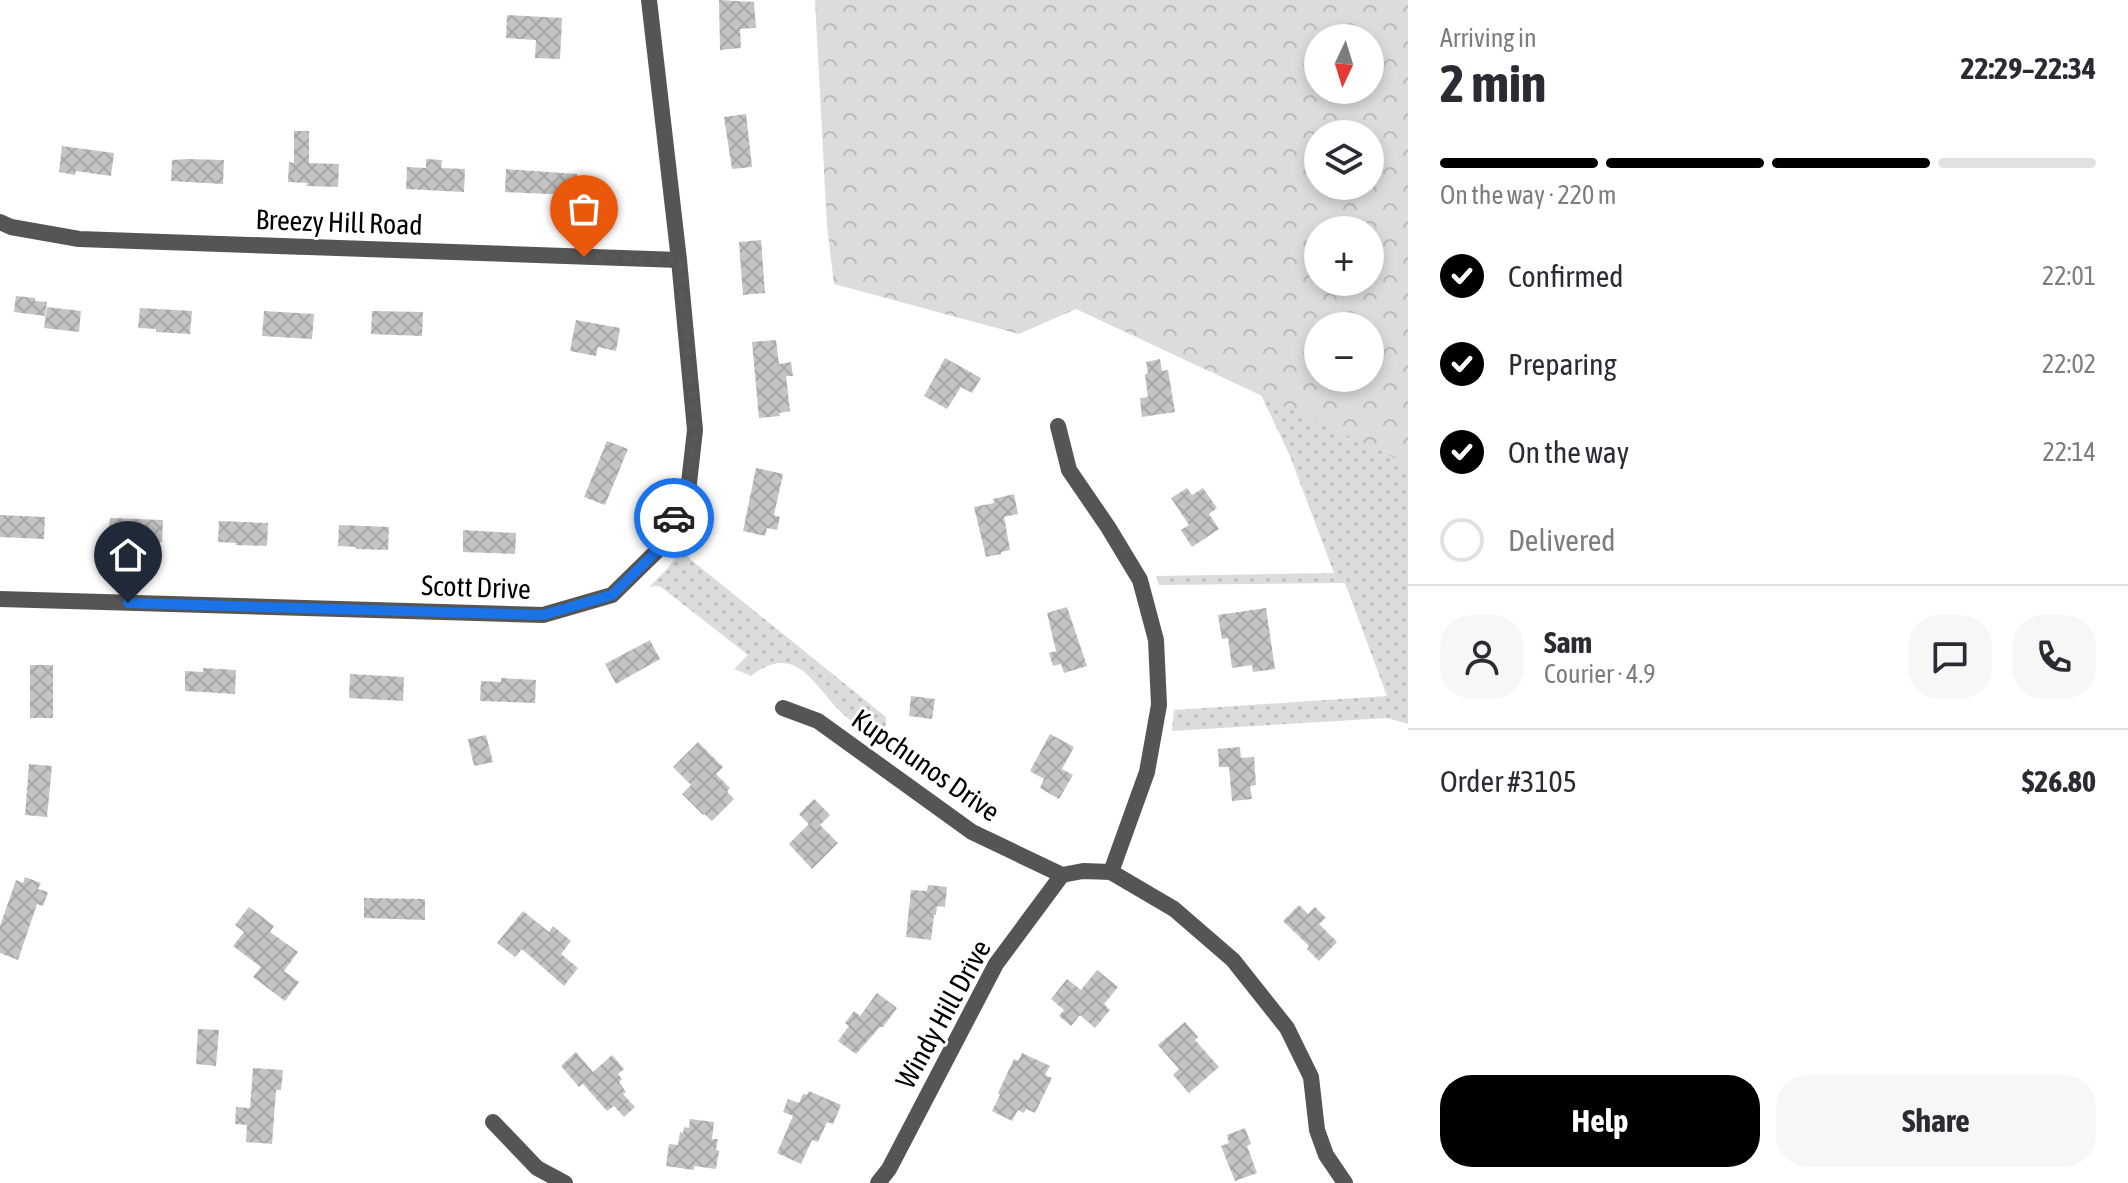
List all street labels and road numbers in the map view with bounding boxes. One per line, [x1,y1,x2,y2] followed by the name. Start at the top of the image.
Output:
[255,203,423,241] street label: Breezy Hill Road
[421,569,531,605] street label: Scott Drive
[846,702,1006,828] street label: Kupchunos Drive
[889,934,997,1094] street label: Windy Hill Drive

